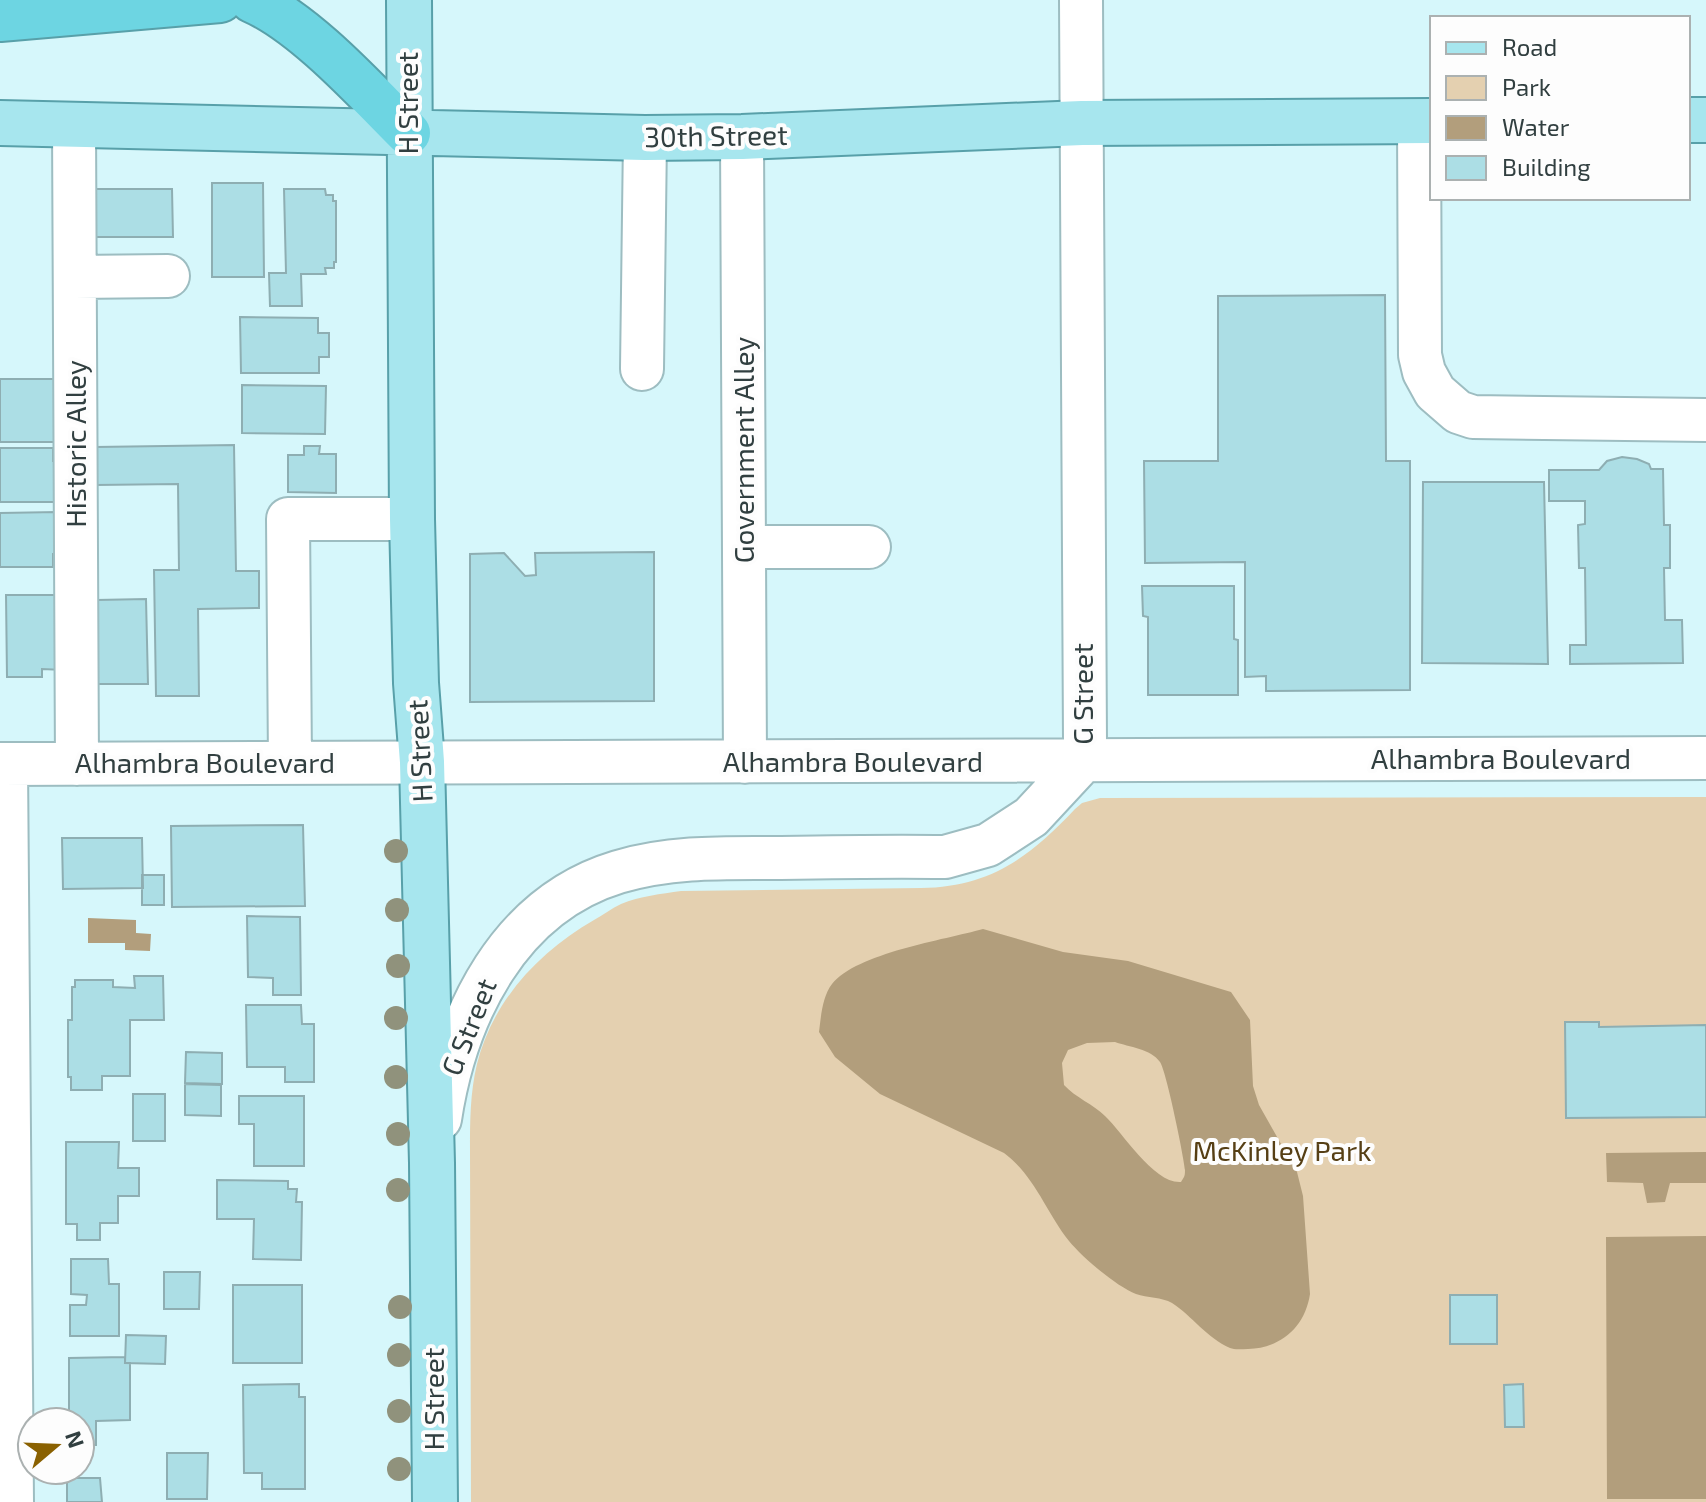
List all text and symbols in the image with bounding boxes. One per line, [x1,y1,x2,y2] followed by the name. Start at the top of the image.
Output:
[1430,16,1690,200] legend
[1502,32,1557,61] text: Road
[390,52,424,154] street label: H Street
[1502,72,1551,101] text: Park
[1502,112,1570,141] text: Water
[644,117,788,153] street label: 30th Street
[1502,152,1591,181] text: Building
[726,337,760,563] street label: Government Alley
[58,360,92,528] street label: Historic Alley
[1065,643,1099,745] street label: G Street
[399,699,439,803] street label: H Street
[1371,741,1631,775] street label: Alhambra Boulevard
[723,744,983,778] street label: Alhambra Boulevard
[75,745,335,779] street label: Alhambra Boulevard
[433,973,503,1080] street label: G Street
[1193,1133,1371,1167] park label: McKinley Park
[416,1348,450,1450] street label: H Street
[16,1406,96,1486] north arrow
[61,1427,91,1451] text: N

